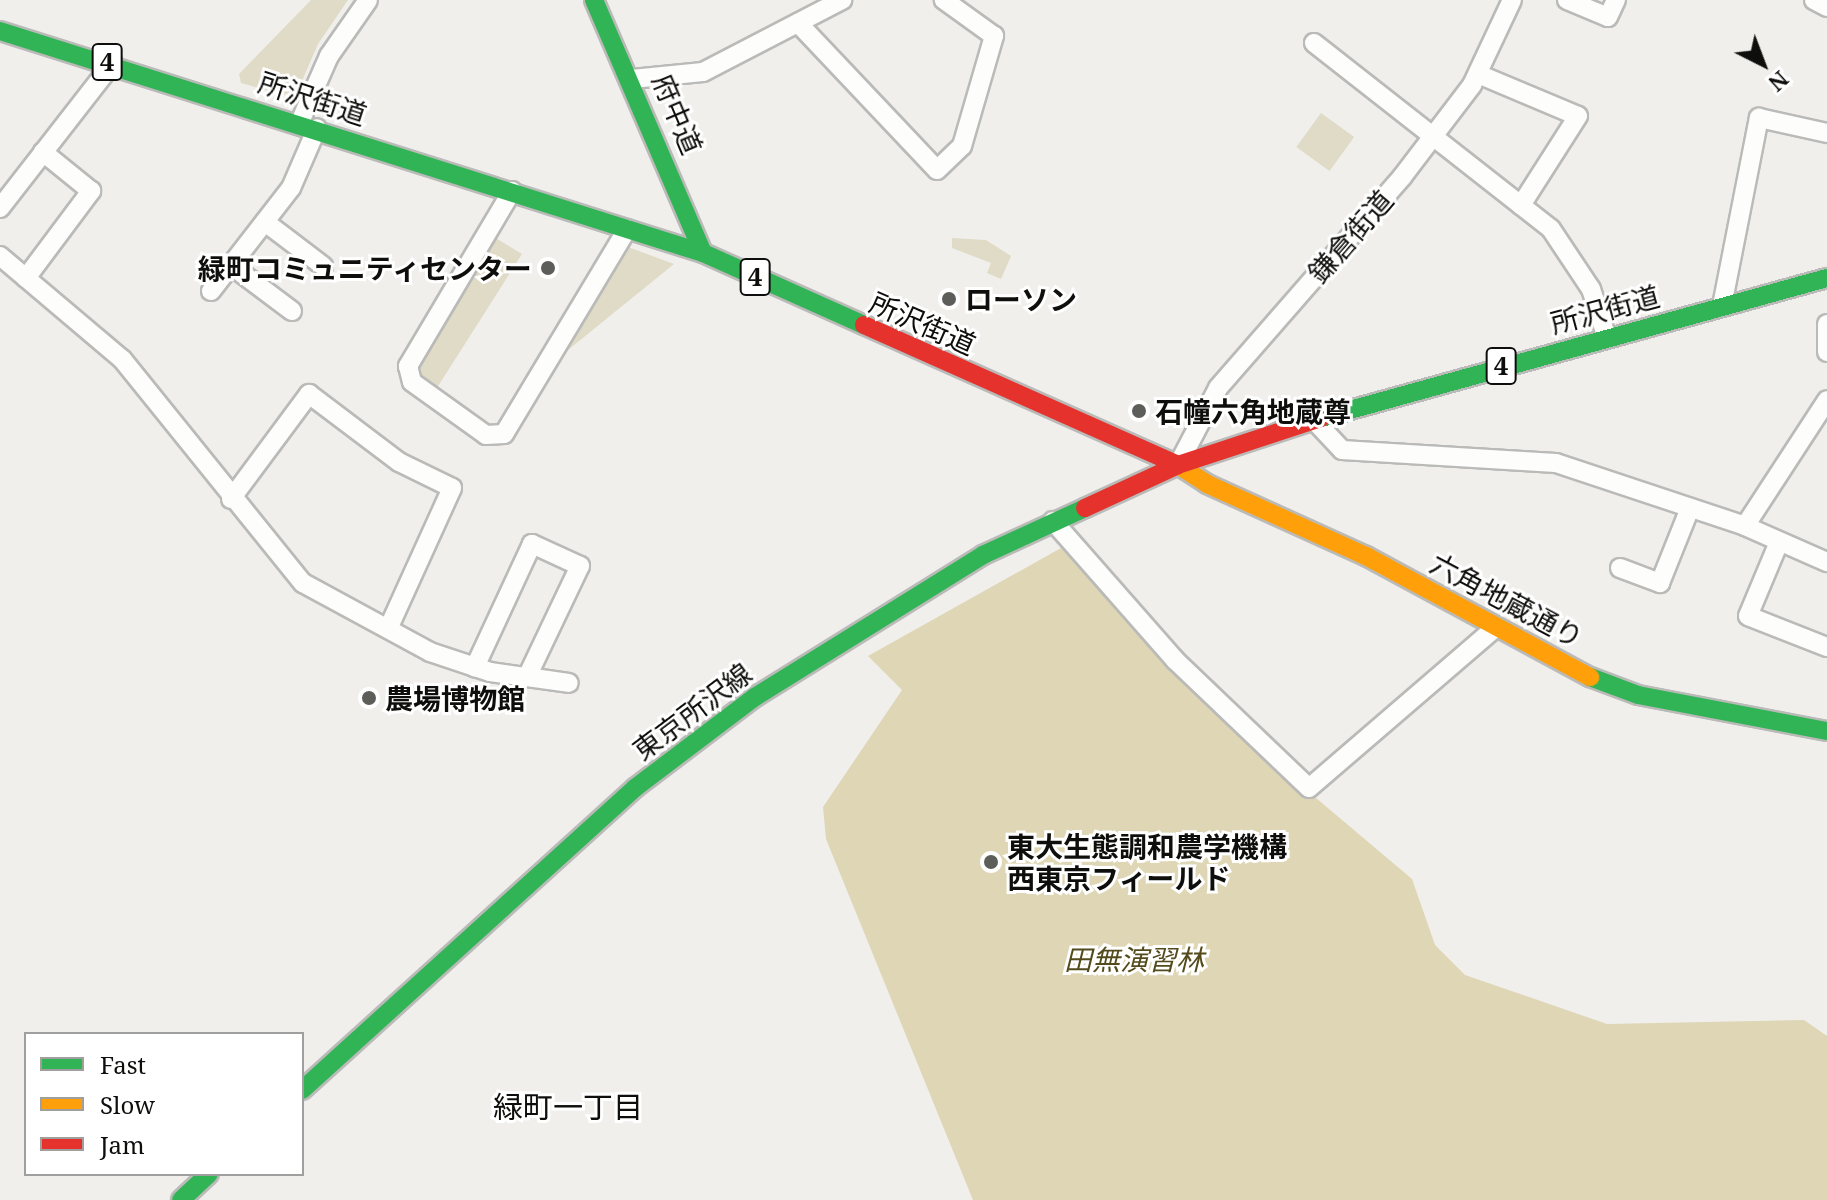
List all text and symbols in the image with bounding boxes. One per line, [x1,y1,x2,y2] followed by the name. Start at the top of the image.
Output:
[1723,24,1803,104] north arrow
[91,40,123,84] road number: 4
[255,65,371,131] street label: 所沢街道
[1763,65,1796,99] text: N
[646,69,710,159] street label: 府中道
[1301,183,1399,289] street label: 鎌倉街道
[196,251,532,285] place label: 緑町コミュニティセンター
[739,255,771,299] road number: 4
[539,259,557,277] marker: 緑町コミュニティセンター
[1547,278,1663,340] street label: 所沢街道
[965,282,1077,316] place label: ローソン
[865,285,981,361] street label: 所沢街道
[940,290,958,308] marker: ローソン
[1485,344,1517,388] road number: 4
[1155,394,1351,428] place label: 石幢六角地蔵尊
[1130,402,1148,420] marker: 石幢六角地蔵尊
[1425,546,1589,654] street label: 六角地蔵通り
[626,655,758,767] street label: 東京所沢線
[385,681,525,715] place label: 農場博物館
[360,689,378,707] marker: 農場博物館
[1007,829,1287,895] place label: 東大生態調和農学機構 西東京フィールド
[982,853,1000,871] marker: 東大生態調和農学機構 西東京フィールド
[1064,942,1204,976] park label: 田無演習林
[24,1032,304,1176] legend
[100,1048,146,1081] text: Fast
[100,1088,155,1121] text: Slow
[493,1089,643,1125] district label: 緑町一丁目
[100,1128,145,1161] text: Jam

